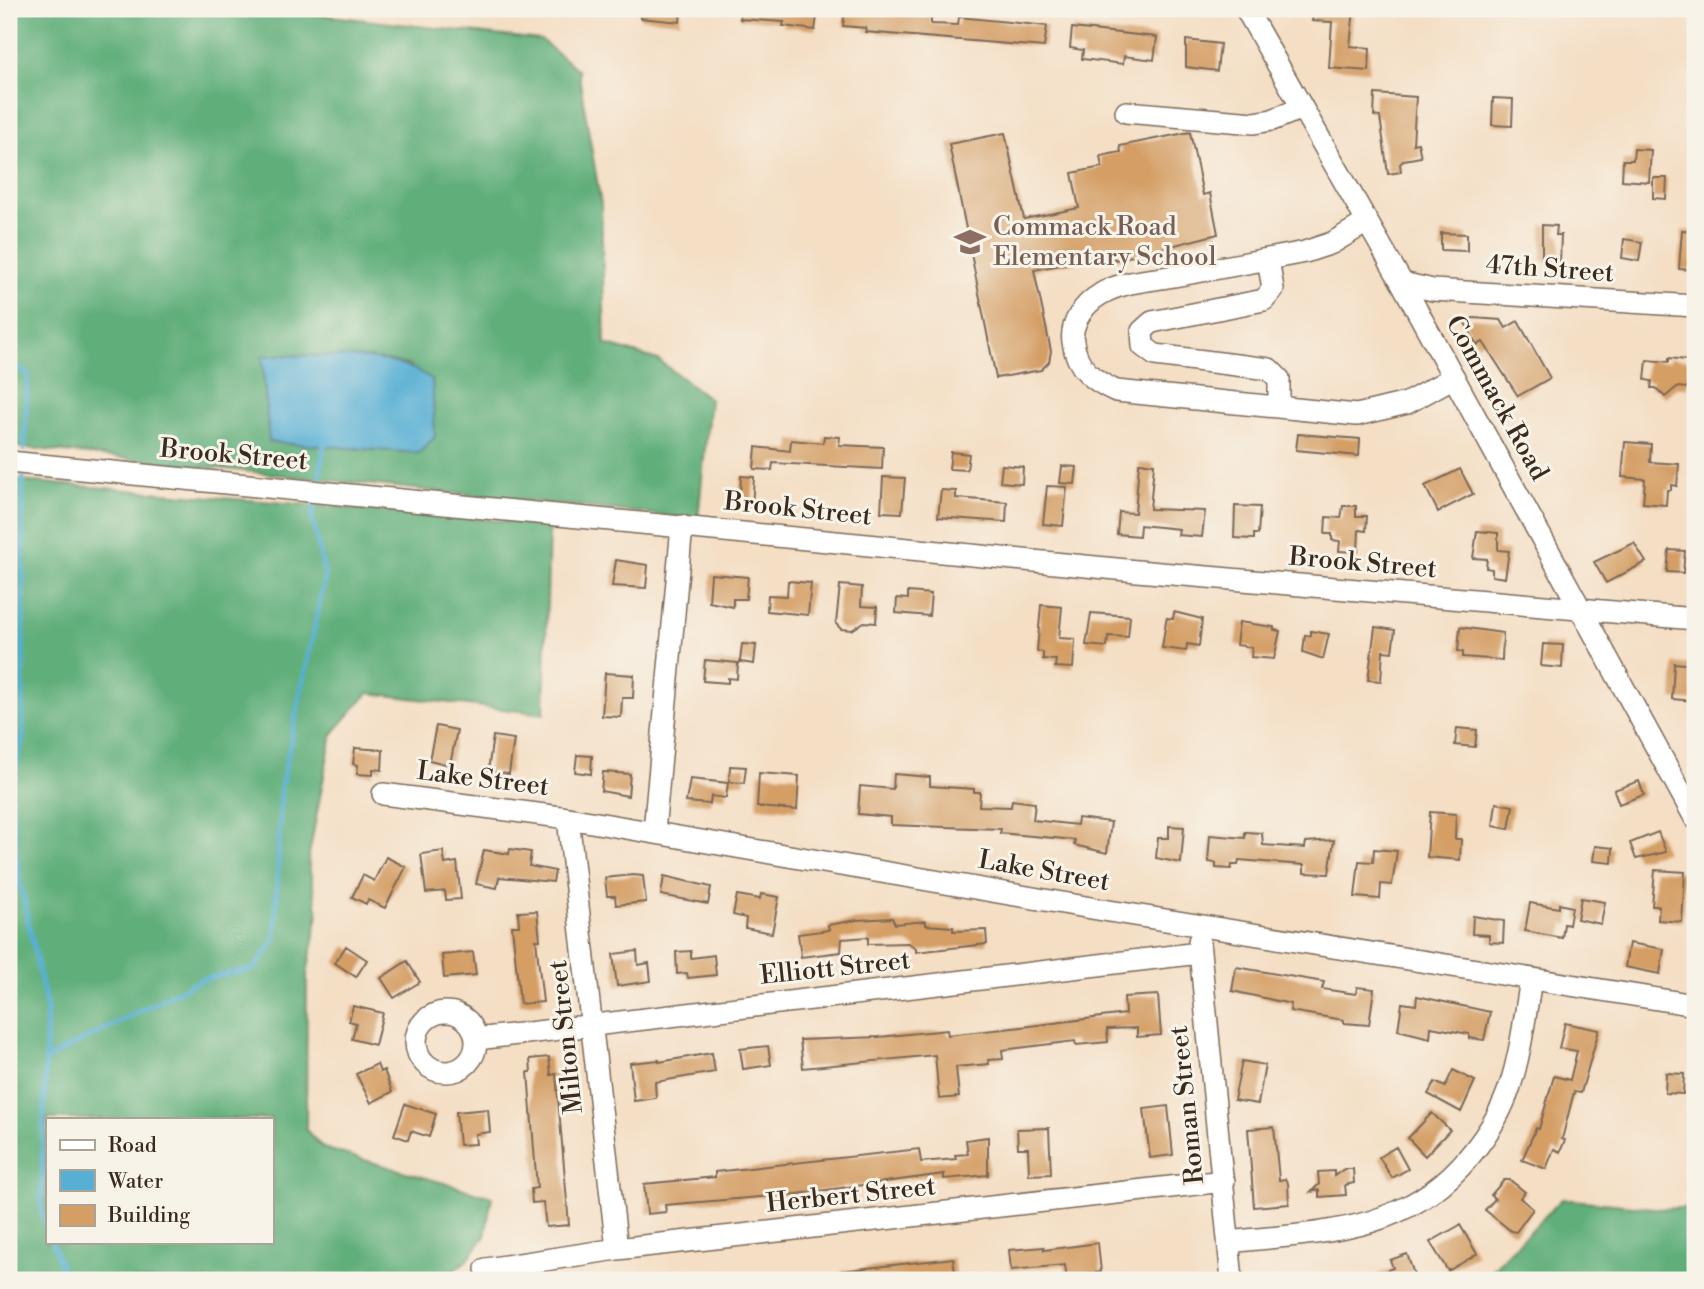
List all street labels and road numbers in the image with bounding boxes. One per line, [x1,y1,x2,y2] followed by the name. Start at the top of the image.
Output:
[1485,249,1615,289] street label: 47th Street
[1439,310,1556,486] street label: Commack Road
[158,433,309,477] street label: Brook Street
[722,485,873,533] street label: Brook Street
[1287,541,1438,585] street label: Brook Street
[415,755,551,803] street label: Lake Street
[976,844,1112,898] street label: Lake Street
[758,944,912,992] street label: Elliott Street
[542,959,590,1115] street label: Milton Street
[1163,1024,1211,1186] street label: Roman Street
[765,1170,937,1220] street label: Herbert Street

